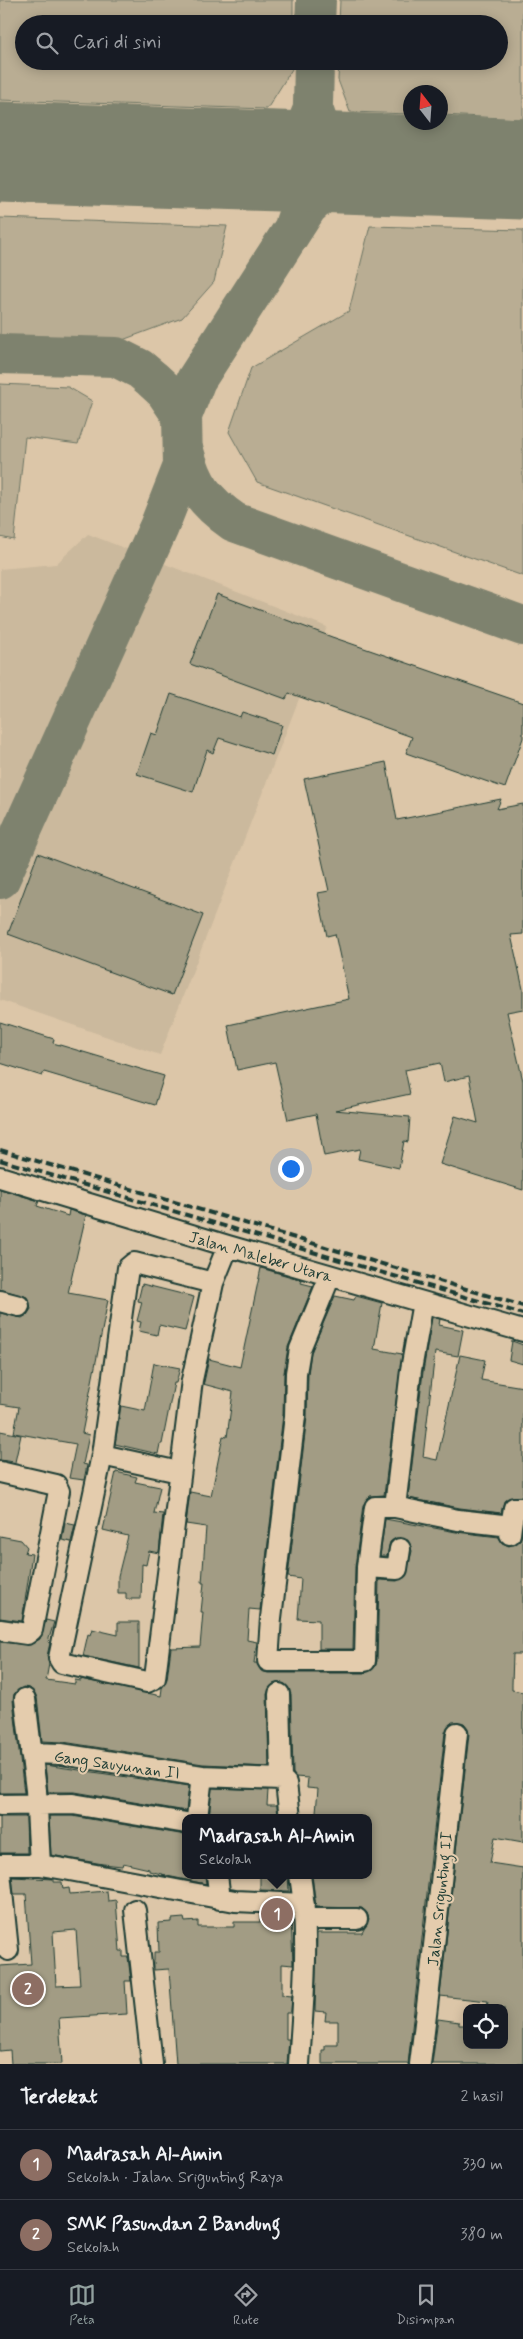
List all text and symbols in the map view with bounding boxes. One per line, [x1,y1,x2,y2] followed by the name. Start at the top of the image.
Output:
[15,15,508,70] search box
[33,29,61,57] icon: search
[73,30,161,55] text: Cari di sini
[403,85,448,130] north arrow
[278,1156,304,1182] your location
[186,1227,335,1288] street label: Jalan Maleber Utara
[52,1746,181,1786] street label: Gang Sauyunan II
[182,1814,372,1879] popup
[199,1824,355,1849] text: Madrasah Al-Amin
[423,1831,459,1968] street label: Jalan Srigunting II
[199,1849,252,1870] text: Sekolah
[261,1895,293,1933] pin: 1
[12,1970,44,2008] pin: 2
[463,2004,508,2049] map controls
[463,2004,508,2049] button: locate
[20,2083,98,2111] text: Terdekat
[461,2086,503,2107] text: 2 hasil
[67,2142,223,2167] text: Madrasah Al-Amin
[32,2154,40,2175] text: 1
[462,2154,503,2175] text: 330 m
[67,2167,283,2188] text: Sekolah · Jalan Srigunting Raya
[67,2212,280,2237] text: SMK Pasundan 2 Bandung
[32,2224,40,2245] text: 2
[460,2224,503,2245] text: 380 m
[67,2237,120,2258] text: Sekolah
[68,2281,96,2329] tab: Peta
[232,2281,260,2329] tab: Rute
[396,2281,455,2329] tab: Disimpan

